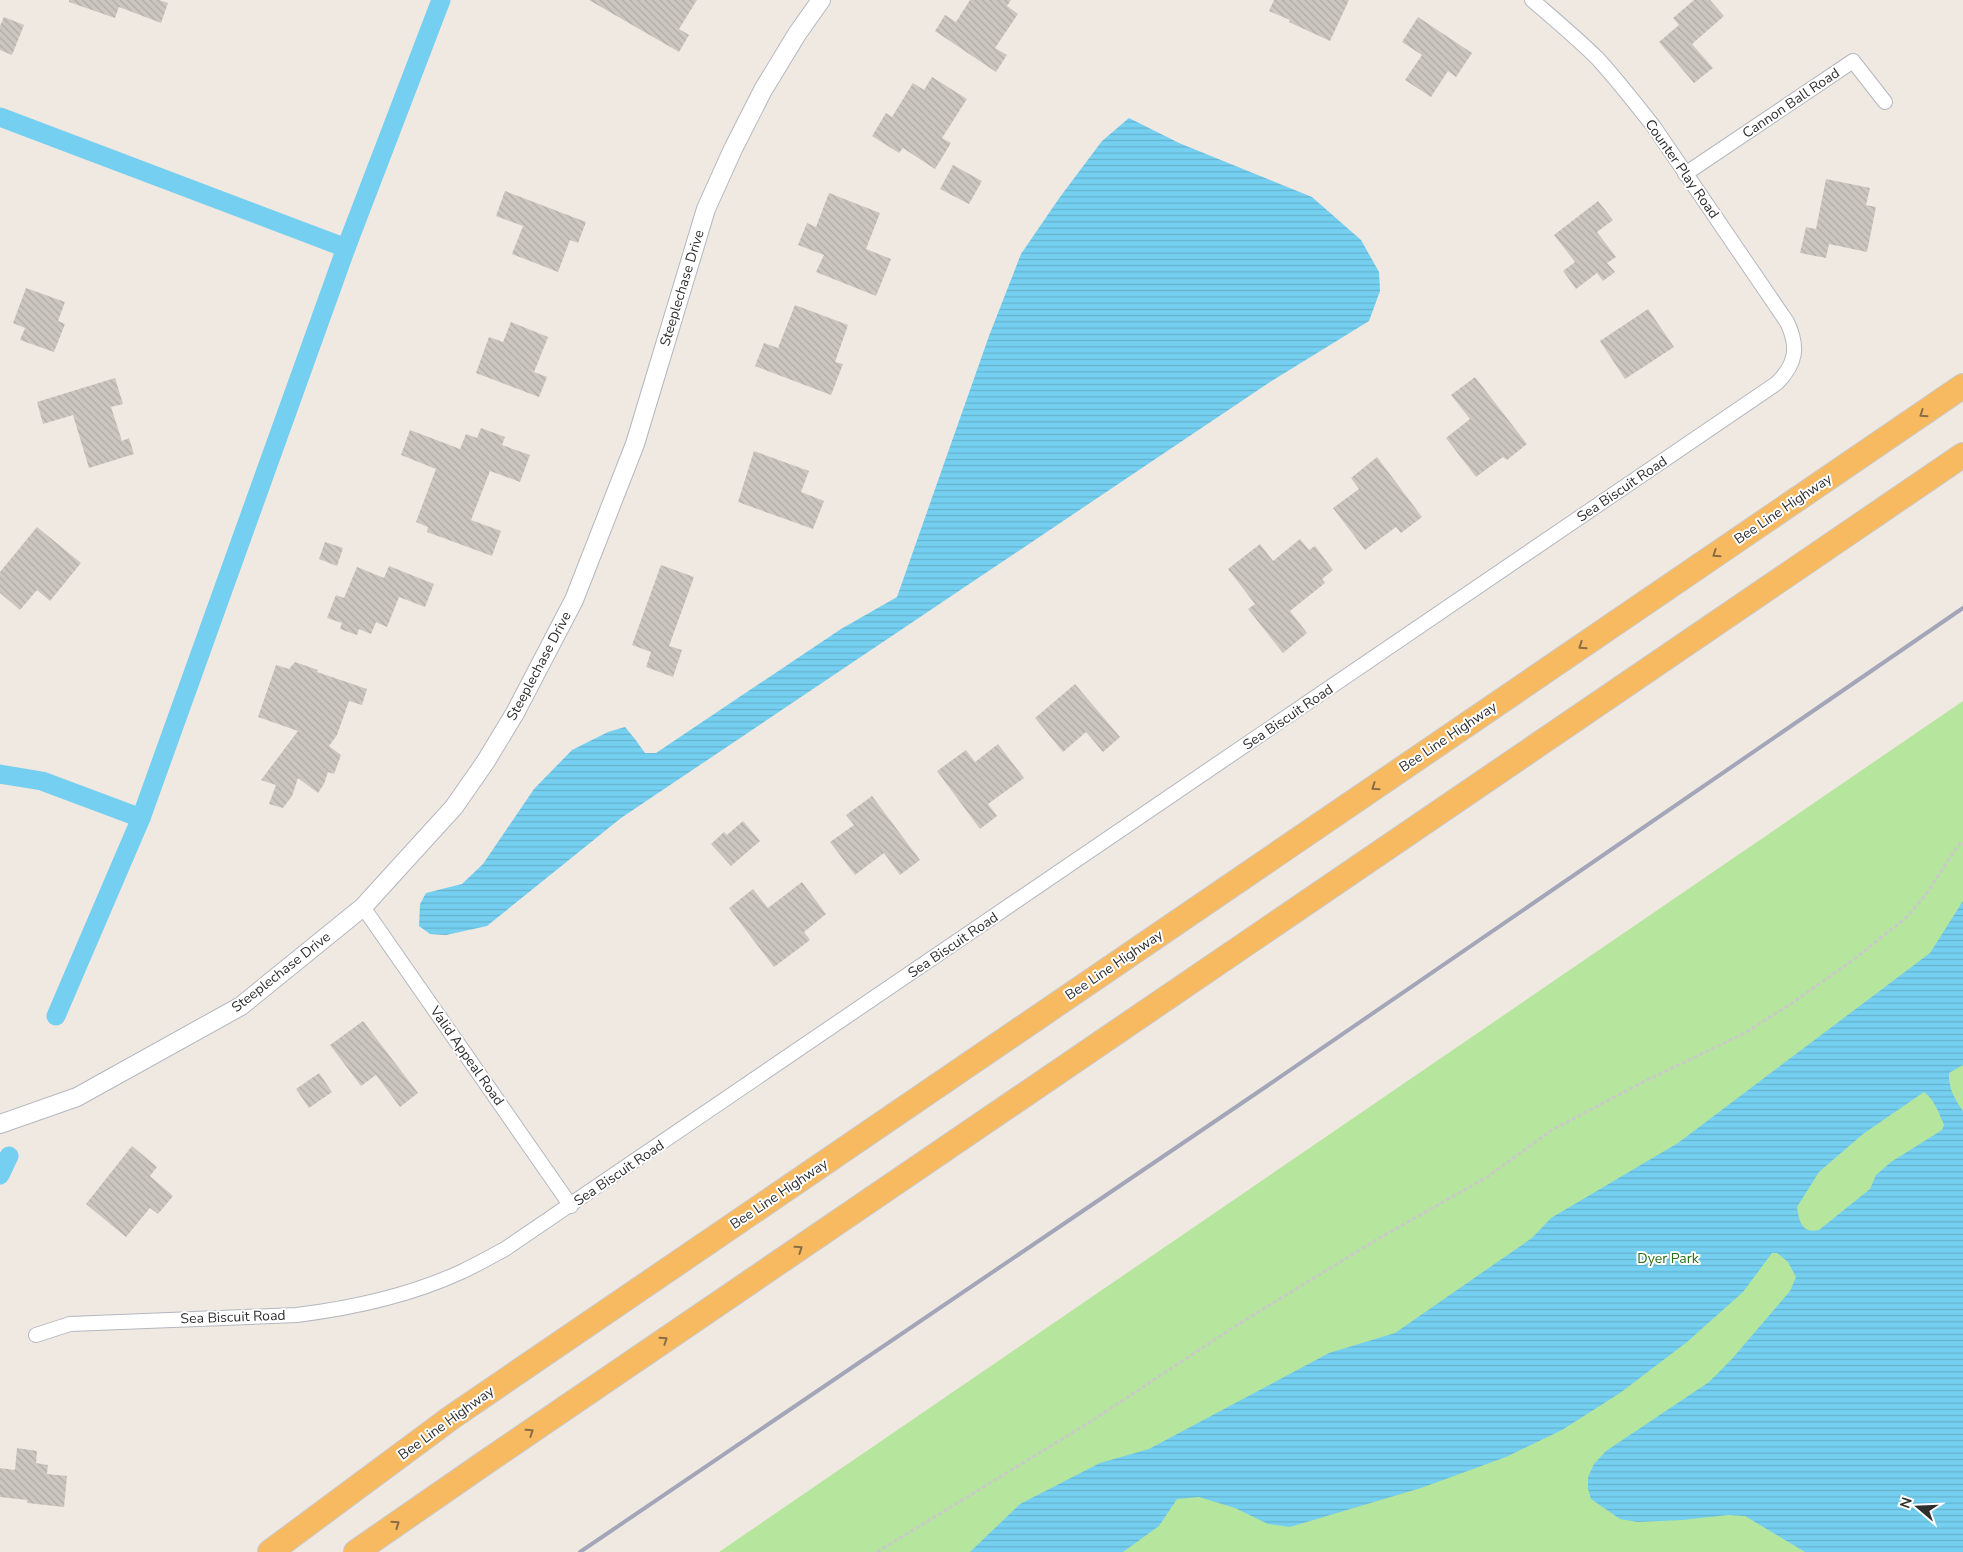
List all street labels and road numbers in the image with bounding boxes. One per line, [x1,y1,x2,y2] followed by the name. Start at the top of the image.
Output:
[1739,63,1843,143] street label: Cannon Ball Road
[1641,116,1723,222] street label: Counter Play Road
[655,227,709,349] street label: Steeplechase Drive
[1573,452,1671,526] street label: Sea Biscuit Road
[1730,469,1836,549] street label: Bee Line Highway
[502,608,576,724] street label: Steeplechase Drive
[1239,680,1337,754] street label: Sea Biscuit Road
[1395,697,1501,777] street label: Bee Line Highway
[904,908,1002,982] street label: Sea Biscuit Road
[1061,925,1167,1005] street label: Bee Line Highway
[228,927,334,1017] street label: Steeplechase Drive
[425,1002,508,1109] street label: Valid Appeal Road
[570,1136,668,1210] street label: Sea Biscuit Road
[726,1154,832,1234] street label: Bee Line Highway
[180,1306,286,1328] street label: Sea Biscuit Road
[394,1381,498,1464] street label: Bee Line Highway

